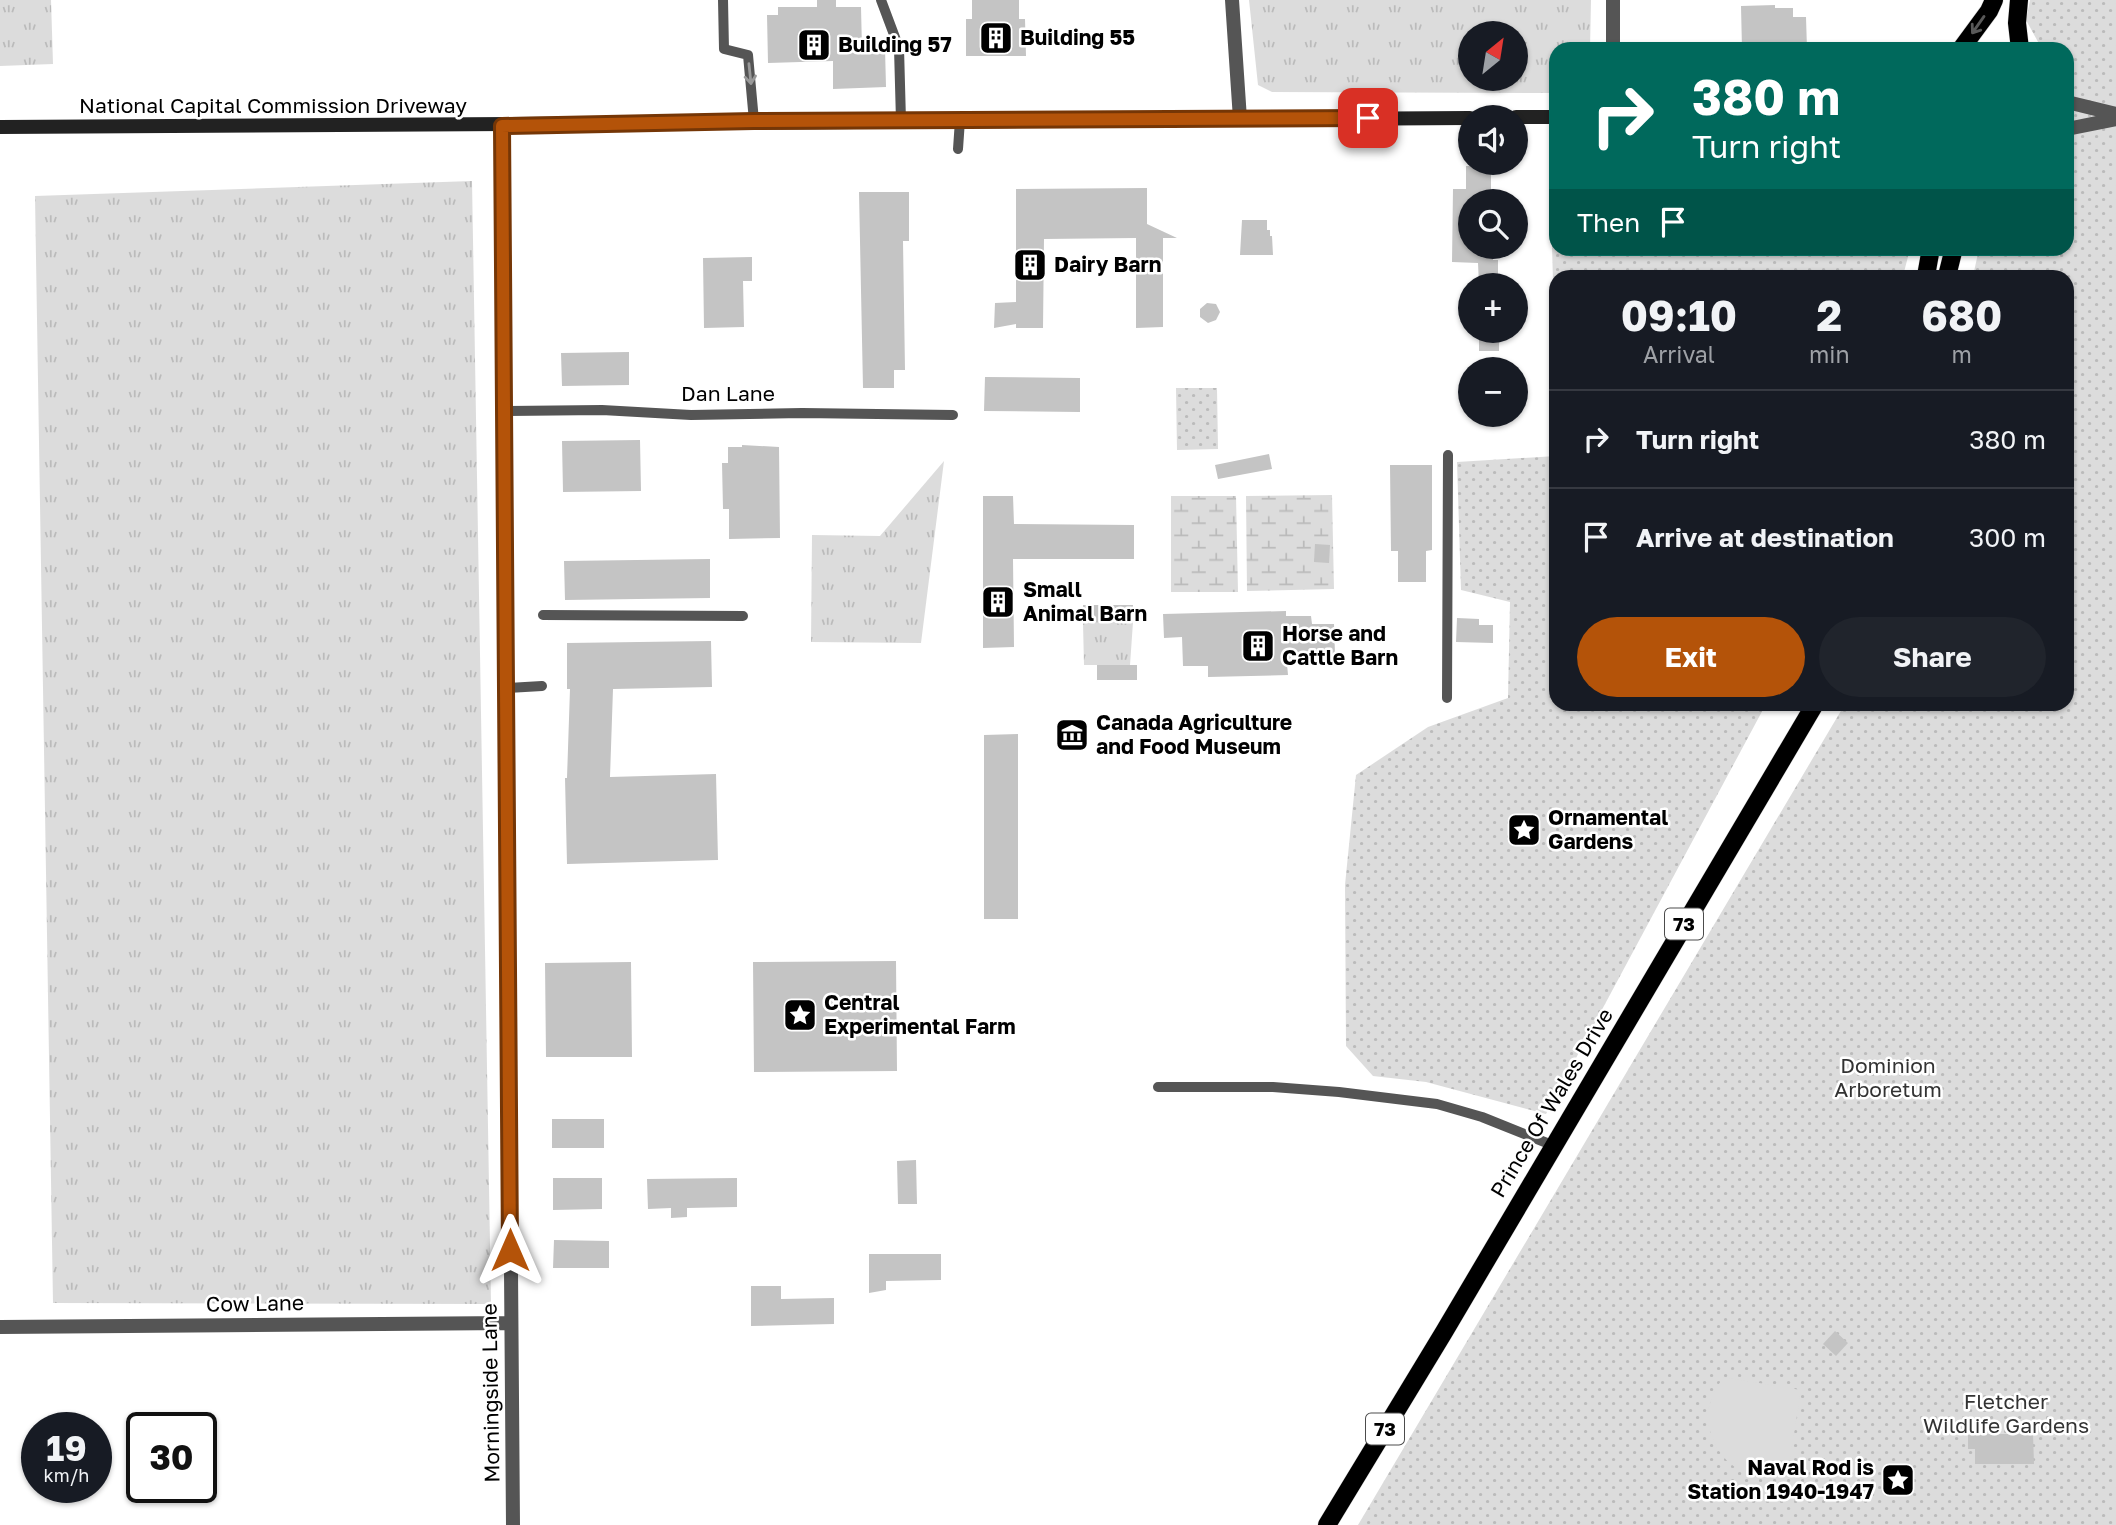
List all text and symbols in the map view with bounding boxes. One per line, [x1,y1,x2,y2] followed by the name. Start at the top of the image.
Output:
[1971,15,1986,34] one-way arrow
[977,19,1015,57] building icon: Building 55
[1458,21,1528,91] north arrow
[1458,21,1528,427] map controls
[1020,24,1135,50] place label: Building 55
[795,26,833,64] building icon: Building 57
[838,31,952,57] place label: Building 57
[744,62,757,84] one-way arrow
[1692,67,1840,126] text: 380 m
[1577,70,1668,161] icon: right
[1338,88,1398,148] pin
[79,92,467,118] street label: National Capital Commission Driveway
[1349,99,1387,137] icon: arrive
[1458,105,1528,175] button: sound
[1692,127,1841,165] text: Turn right
[1458,189,1528,259] button: search
[1654,203,1692,241] icon: arrive
[1577,207,1640,238] text: Then
[1011,246,1049,284] building icon: Dairy Barn
[1054,251,1161,277] place label: Dairy Barn
[1458,273,1528,343] button: +
[1621,290,1737,340] text: 09:10
[1816,290,1842,340] text: 2
[1921,290,2002,340] text: 680
[1643,340,1715,368] text: Arrival
[1809,340,1850,368] text: min
[1952,340,1972,368] text: m
[1458,357,1528,427] button: −
[681,380,775,406] street label: Dan Lane
[1577,420,1615,458] icon: right
[1636,424,1759,455] text: Turn right
[1969,424,2046,455] text: 380 m
[1577,518,1615,556] icon: arrive
[1636,522,1894,553] text: Arrive at destination
[1969,522,2046,553] text: 300 m
[1023,576,1147,626] place label: Small Animal Barn
[979,583,1017,621] building icon: Small Animal Barn
[1577,617,1805,697] button: Exit
[1819,617,2046,697] button: Share
[1282,620,1398,670] place label: Horse and Cattle Barn
[1239,627,1277,665] building icon: Horse and Cattle Barn
[1096,709,1292,759] place label: Canada Agriculture and Food Museum
[1053,716,1091,754] museum icon: Canada Agriculture and Food Museum
[1548,804,1668,854] place label: Ornamental Gardens
[1505,811,1543,849] place icon: Ornamental Gardens
[1665,908,1703,940] road number: 73
[824,989,1016,1039] place label: Central Experimental Farm
[781,996,819,1034] place icon: Central Experimental Farm
[1484,1003,1618,1202] street label: Prince Of Wales Drive
[1834,1052,1942,1102] park label: Dominion Arboretum
[473,1213,547,1287] position arrow
[206,1289,304,1317] street label: Cow Lane
[475,1303,505,1483] street label: Morningside Lane
[1923,1388,2089,1438] park label: Fletcher Wildlife Gardens
[126,1412,217,1503] speed limit sign: 30
[1366,1414,1404,1444] road number: 73
[46,1427,87,1469] text: 19
[1687,1454,1874,1504] place label: Naval Rod is Station 1940-1947
[1879,1461,1917,1499] place icon: Naval Rod is Station 1940-1947
[44,1464,89,1486] text: km/h

